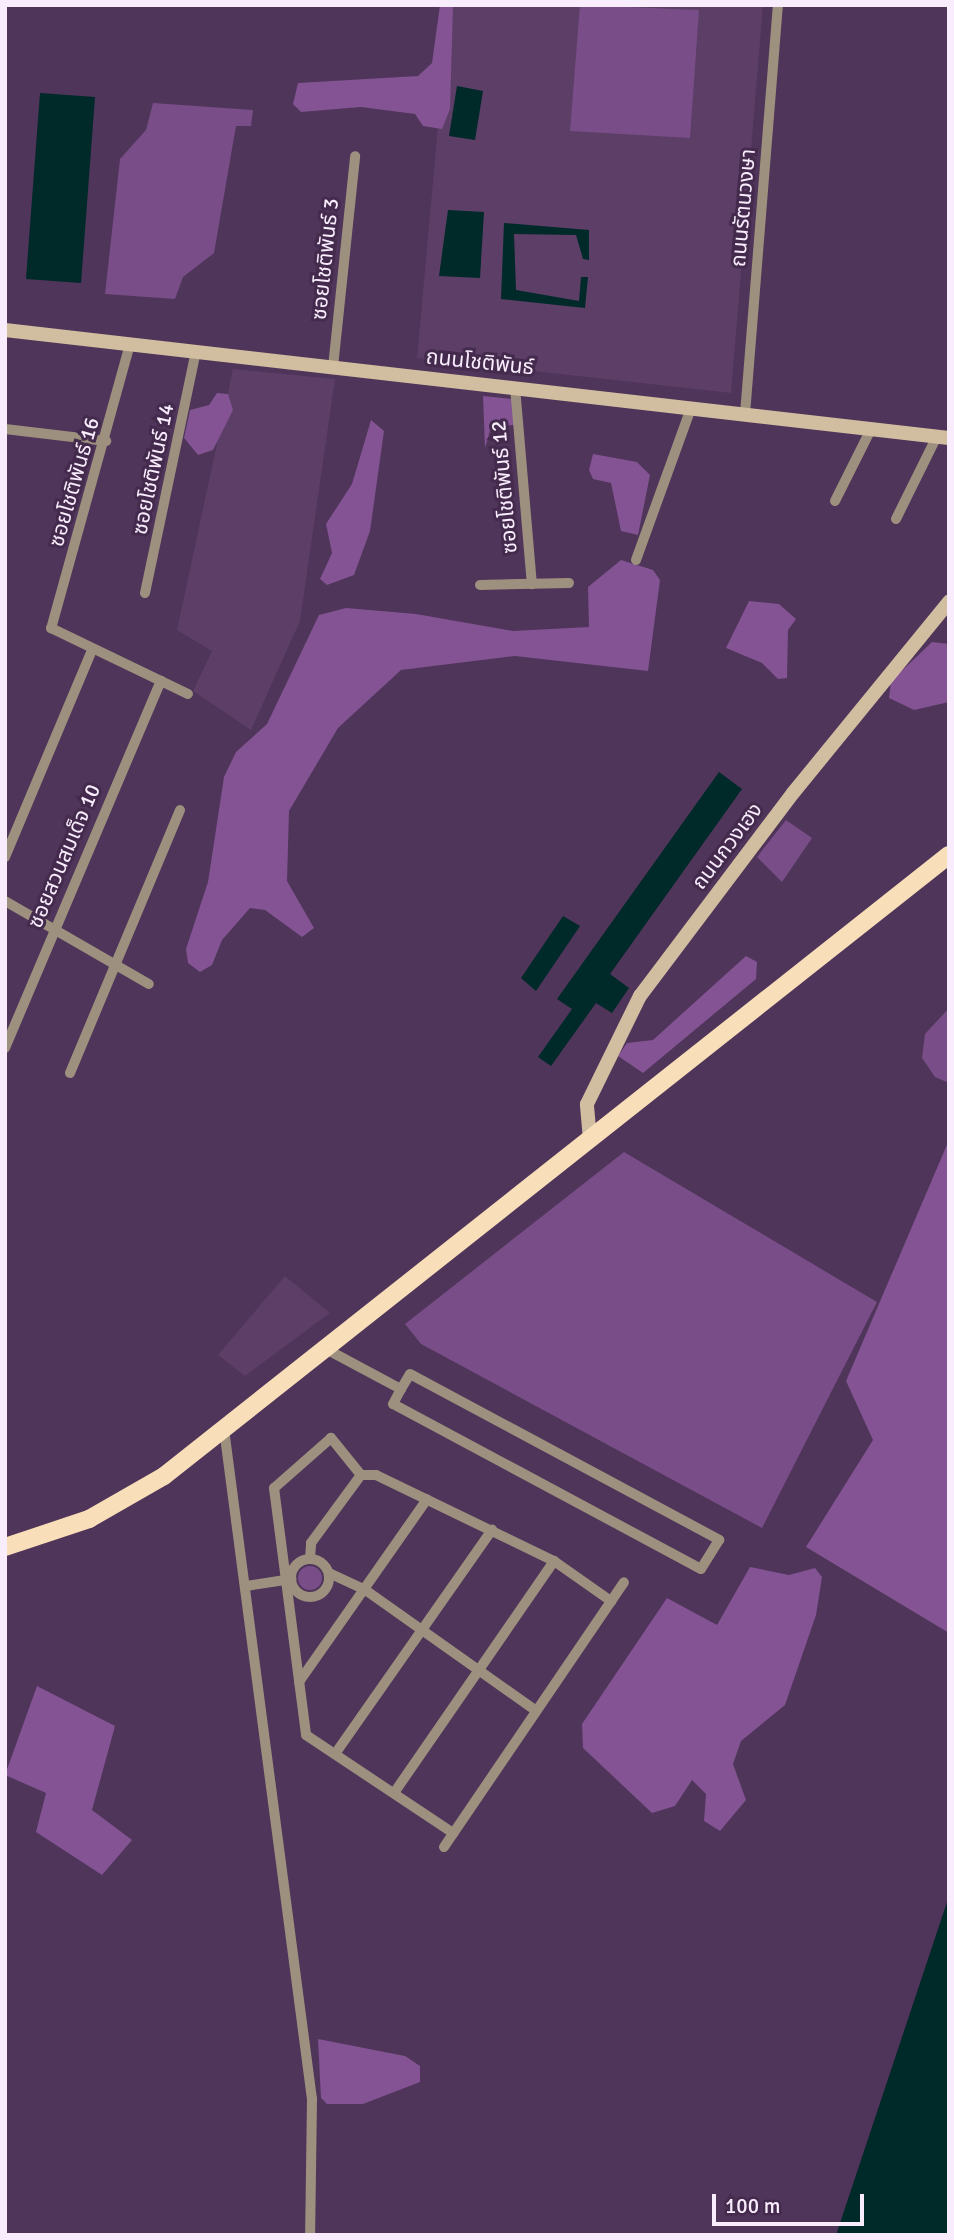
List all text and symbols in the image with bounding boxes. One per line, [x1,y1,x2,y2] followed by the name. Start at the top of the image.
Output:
[725,148,761,268] street label: ถนนรัตนวงษา
[306,197,344,321] street label: ซอยโชติพันธ์ 3
[425,344,535,380] street label: ถนนโชติพันธ์
[127,401,179,537] street label: ซอยโชติพันธ์ 14
[43,414,105,550] street label: ซอยโชติพันธ์ 16
[486,419,522,555] street label: ซอยโชติพันธ์ 12
[22,780,106,932] street label: ซอยสวนสมเด็จ 10
[686,798,768,894] street label: ถนนกวงเฮง
[716,2180,868,2224] scale bar
[725,2193,780,2219] text: 100 m

